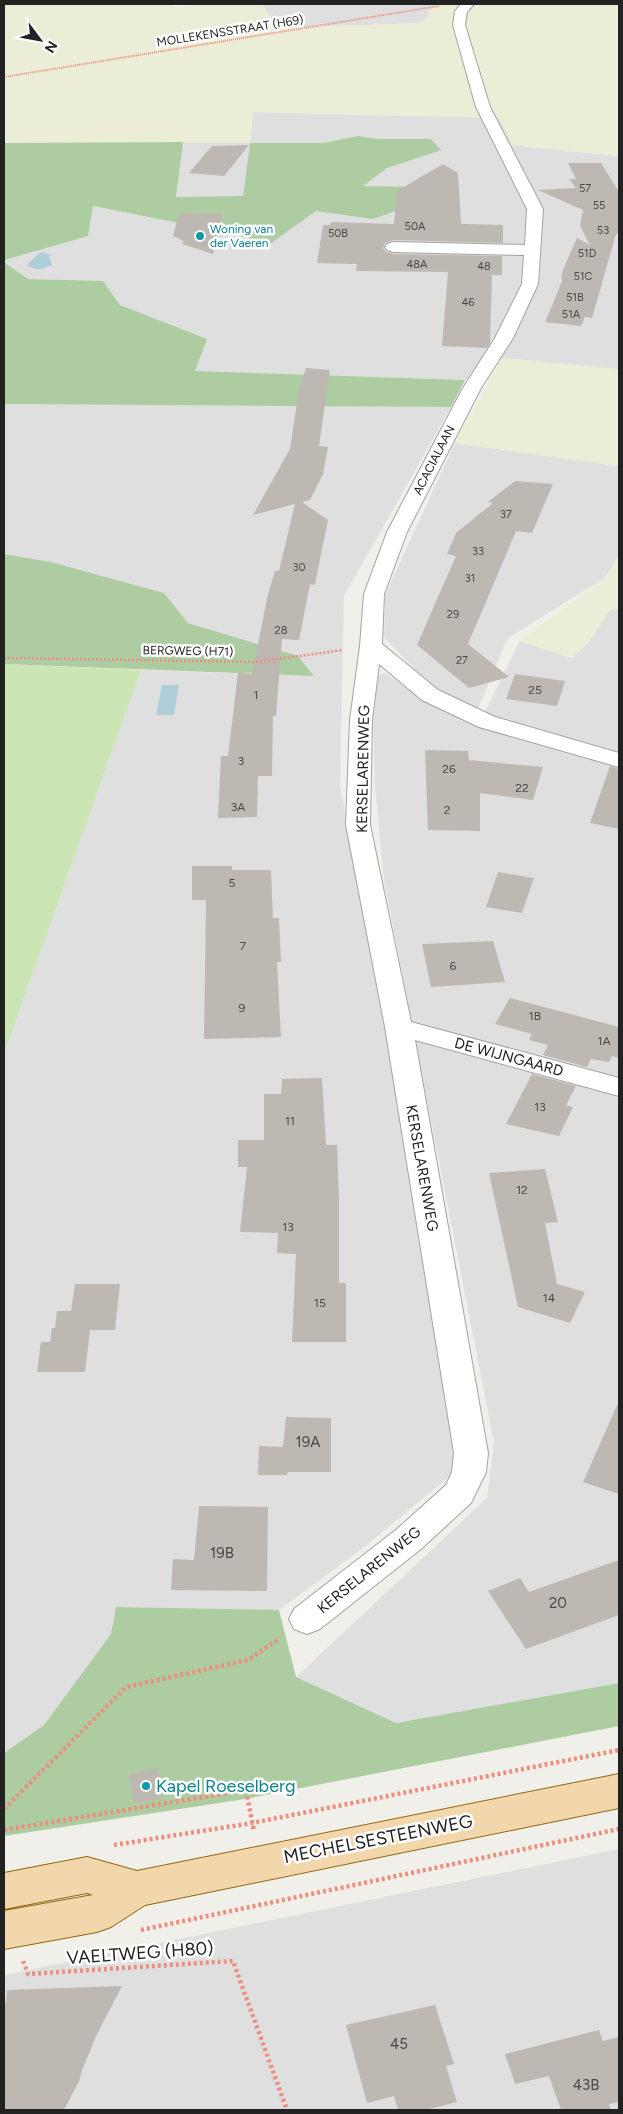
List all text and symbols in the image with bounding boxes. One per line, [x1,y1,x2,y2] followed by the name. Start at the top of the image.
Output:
[156,12,304,50] street label: MOLLEKENSSTRAAT (H69)
[15,15,65,65] north arrow
[41,38,61,56] text: N
[579,182,591,195] house number: 57
[593,199,605,212] house number: 55
[405,220,426,233] house number: 50A
[210,222,273,250] place label: Woning van der Vaeren
[597,224,609,237] house number: 53
[328,227,348,240] house number: 50B
[194,230,206,242] marker: Woning van der Vaeren
[578,247,597,260] house number: 51D
[406,258,428,271] house number: 48A
[477,260,491,273] house number: 48
[574,270,592,283] house number: 51C
[566,291,584,304] house number: 51B
[461,296,475,309] house number: 46
[562,308,581,321] house number: 51A
[410,423,458,497] street label: ACACIALAAN
[500,508,512,521] house number: 37
[472,545,484,558] house number: 33
[292,561,306,574] house number: 30
[465,572,475,585] house number: 31
[447,608,459,621] house number: 29
[275,624,288,637] house number: 28
[143,643,233,659] street label: BERGWEG (H71)
[456,654,468,667] house number: 27
[528,683,542,697] house number: 25
[254,688,258,702] house number: 1
[353,705,373,833] street label: KERSELARENWEG
[238,754,244,768] house number: 3
[442,762,456,776] house number: 26
[515,781,529,795] house number: 22
[231,800,245,814] house number: 3A
[444,803,450,817] house number: 2
[229,876,236,890] house number: 5
[240,939,247,953] house number: 7
[450,959,457,973] house number: 6
[239,1001,246,1015] house number: 9
[529,1009,541,1023] house number: 1B
[453,1034,565,1080] street label: DE WIJNGAARD
[597,1034,611,1048] house number: 1A
[534,1100,546,1114] house number: 13
[402,1103,442,1233] street label: KERSELARENWEG
[285,1114,295,1128] house number: 11
[516,1183,528,1197] house number: 12
[282,1220,294,1234] house number: 13
[543,1291,556,1305] house number: 14
[314,1296,326,1310] house number: 15
[296,1433,320,1451] house number: 19A
[314,1523,424,1617] street label: KERSELARENWEG
[210,1544,234,1562] house number: 19B
[549,1594,567,1612] house number: 20
[156,1775,296,1797] place label: Kapel Roeselberg
[140,1780,152,1792] marker: Kapel Roeselberg
[282,1810,475,1868] street label: MECHELSESTEENWEG
[66,1937,214,1969] street label: VAELTWEG (H80)
[390,2035,408,2053] house number: 45
[573,2076,599,2094] house number: 43B

